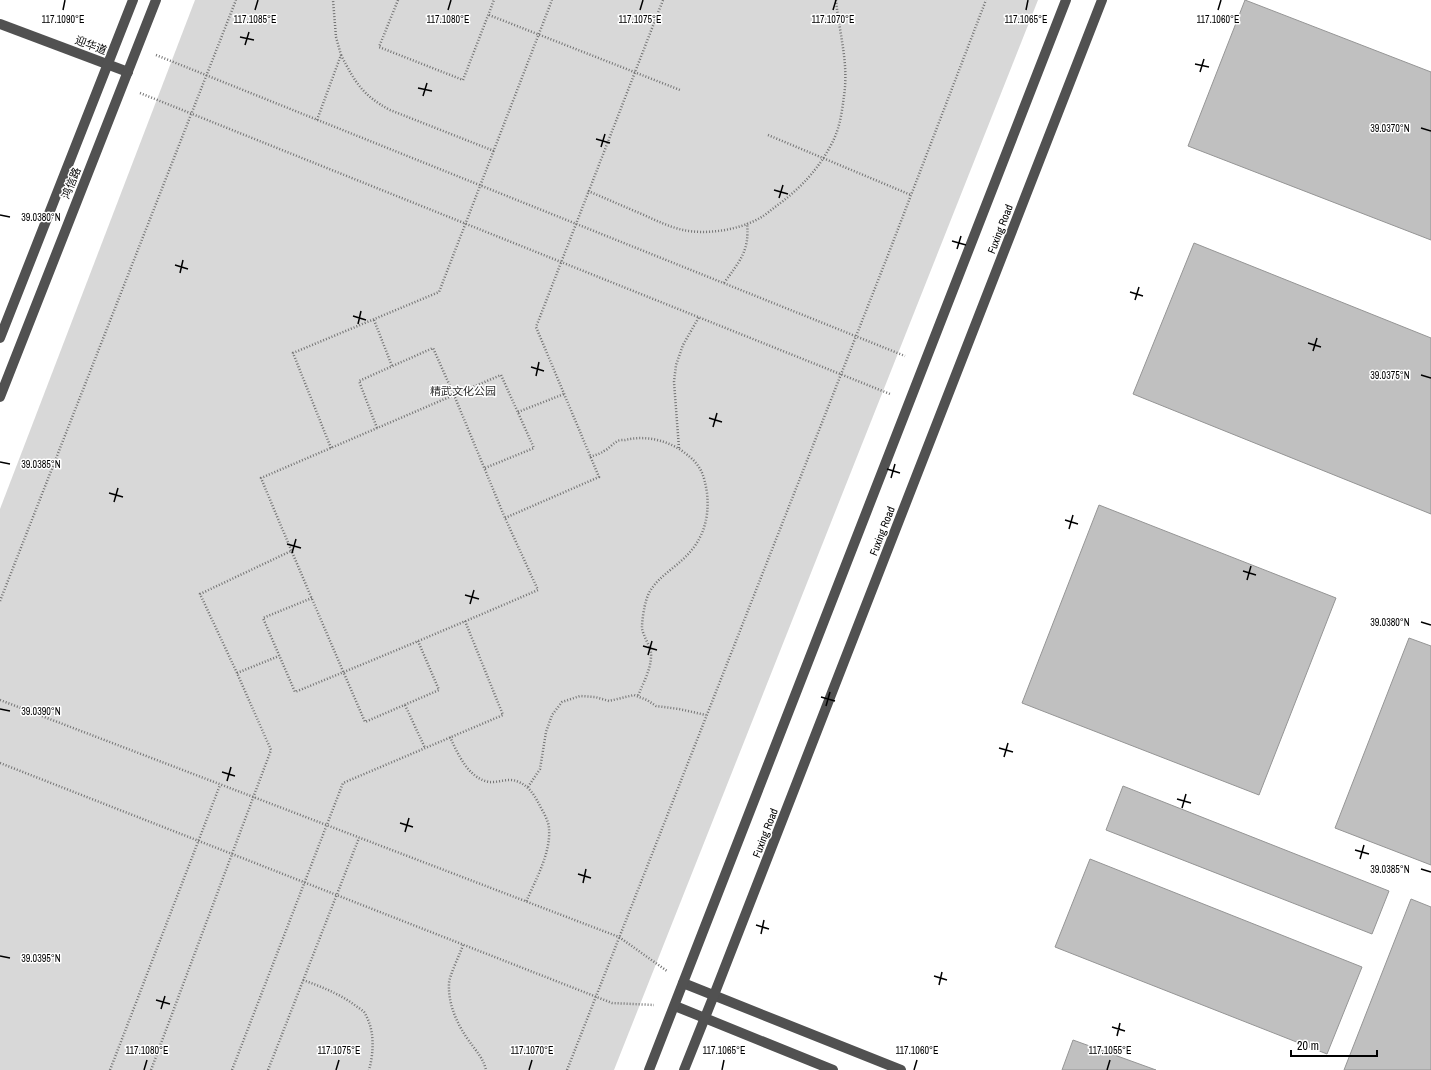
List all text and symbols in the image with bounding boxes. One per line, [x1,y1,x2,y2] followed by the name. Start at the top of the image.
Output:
[41,13,85,26] text: 117.1090°E
[233,13,277,26] text: 117.1085°E
[426,13,470,26] text: 117.1080°E
[618,13,662,26] text: 117.1075°E
[811,13,855,26] text: 117.1070°E
[1004,13,1048,26] text: 117.1065°E
[1196,13,1240,26] text: 117.1060°E
[73,33,109,57] street label: 迎华道
[1370,122,1410,135] text: 39.0370°N
[58,165,84,201] street label: 鸿信路
[984,202,1016,256] street label: Fuxing Road
[21,211,61,224] text: 39.0380°N
[1370,369,1410,382] text: 39.0375°N
[430,384,496,398] park label: 精武文化公园
[21,458,61,471] text: 39.0385°N
[866,504,898,558] street label: Fuxing Road
[1370,616,1410,629] text: 39.0380°N
[21,705,61,718] text: 39.0390°N
[749,806,781,860] street label: Fuxing Road
[1370,863,1410,876] text: 39.0385°N
[21,952,61,965] text: 39.0395°N
[1291,1032,1377,1058] scale bar
[1297,1038,1319,1054] text: 20 m
[125,1044,169,1057] text: 117.1080°E
[317,1044,361,1057] text: 117.1075°E
[510,1044,554,1057] text: 117.1070°E
[702,1044,746,1057] text: 117.1065°E
[895,1044,939,1057] text: 117.1060°E
[1088,1044,1132,1057] text: 117.1055°E

